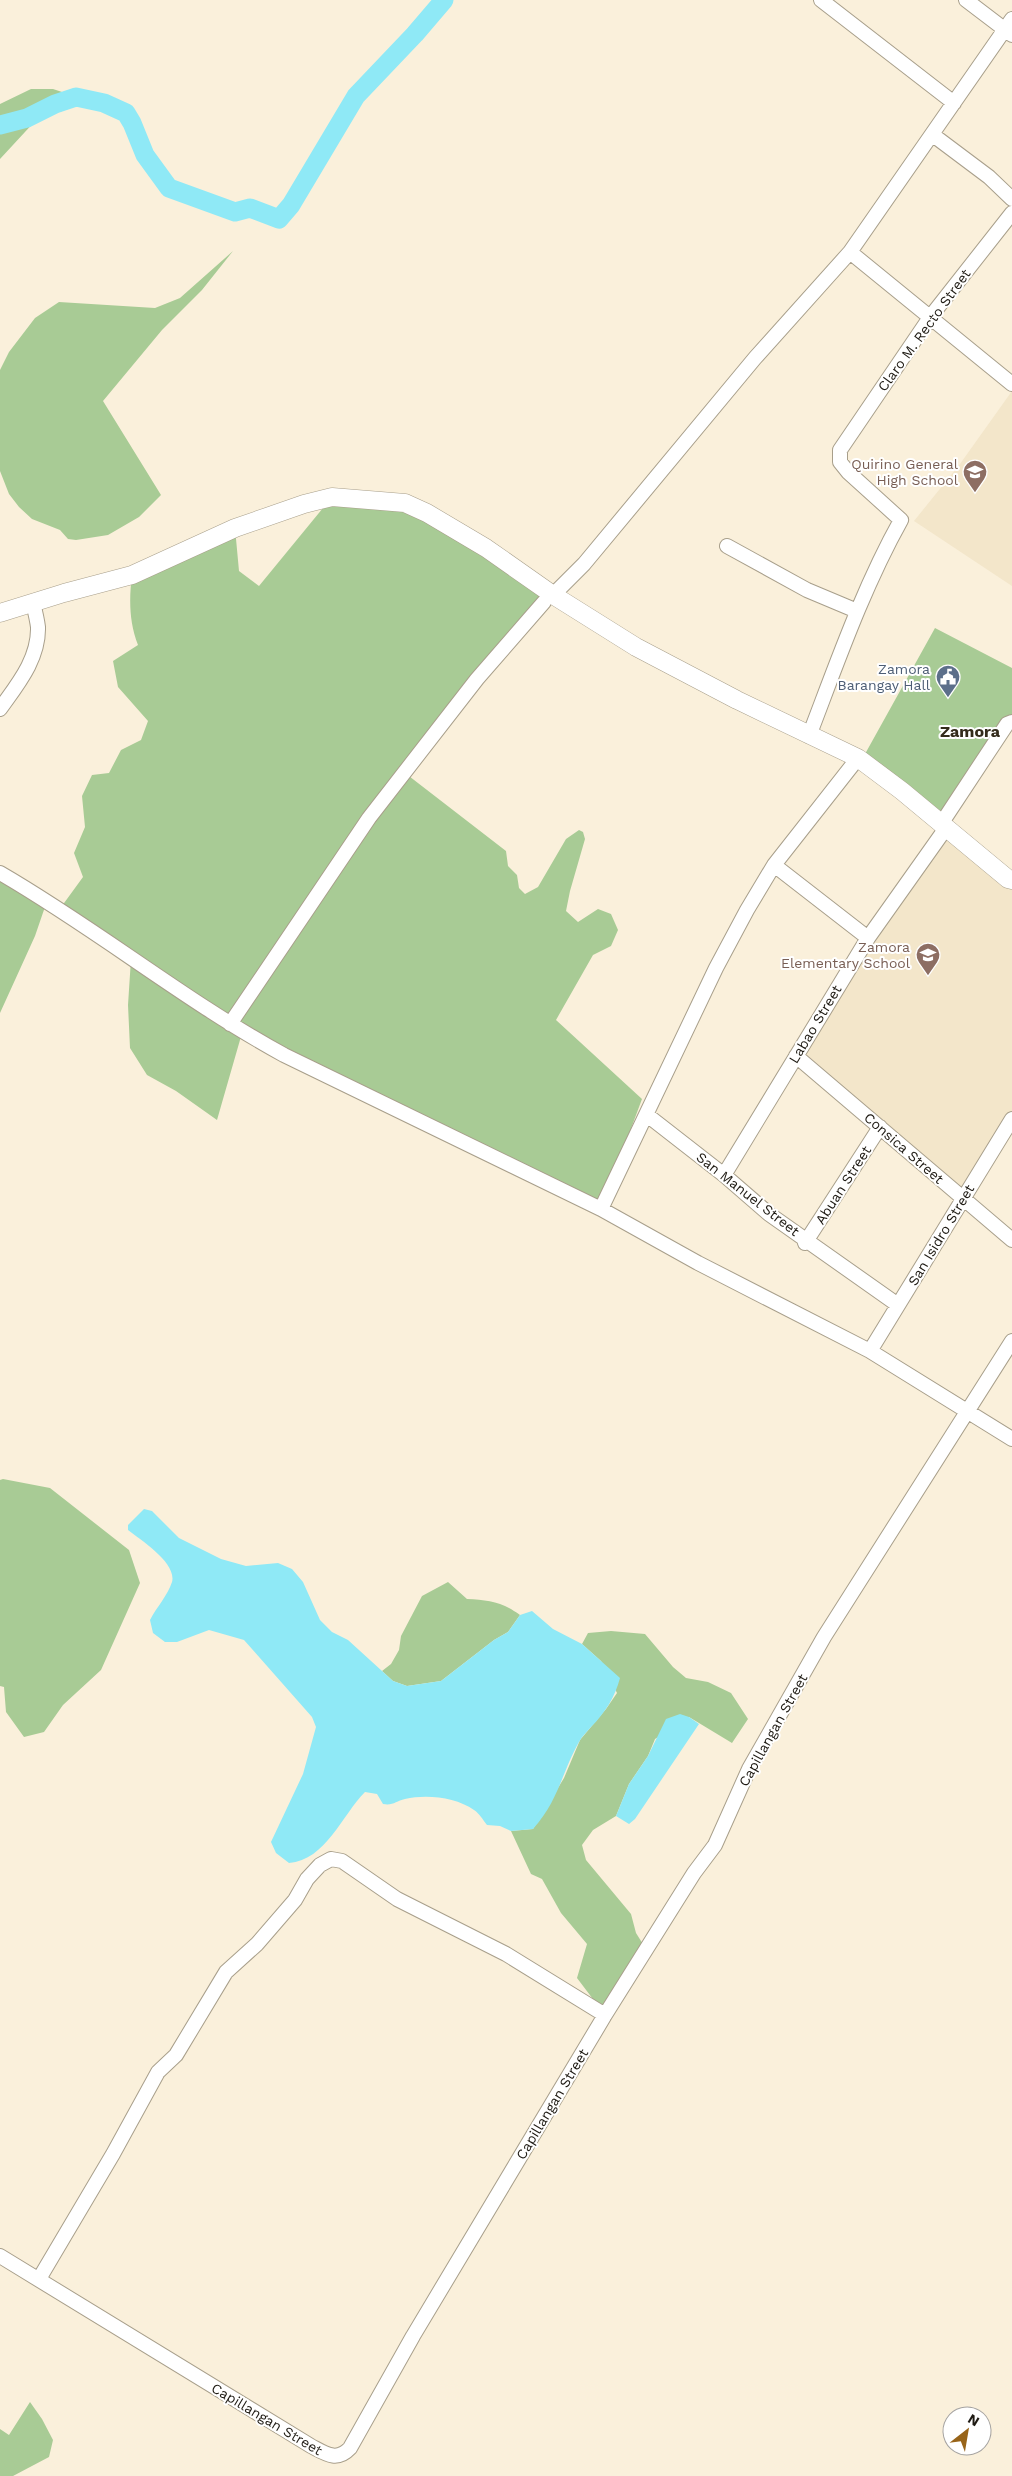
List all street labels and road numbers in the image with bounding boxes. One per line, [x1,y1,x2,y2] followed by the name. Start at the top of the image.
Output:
[874,266,974,394] street label: Claro M. Recto Street
[785,982,845,1066] street label: Labao Street
[861,1109,947,1187] street label: Consica Street
[812,1143,874,1227] street label: Abuan Street
[693,1149,803,1239] street label: San Manuel Street
[905,1182,978,1288] street label: San Isidro Street
[735,1671,811,1789] street label: Capillangan Street
[513,2046,591,2162] street label: Capillangan Street
[209,2380,325,2458] street label: Capillangan Street

